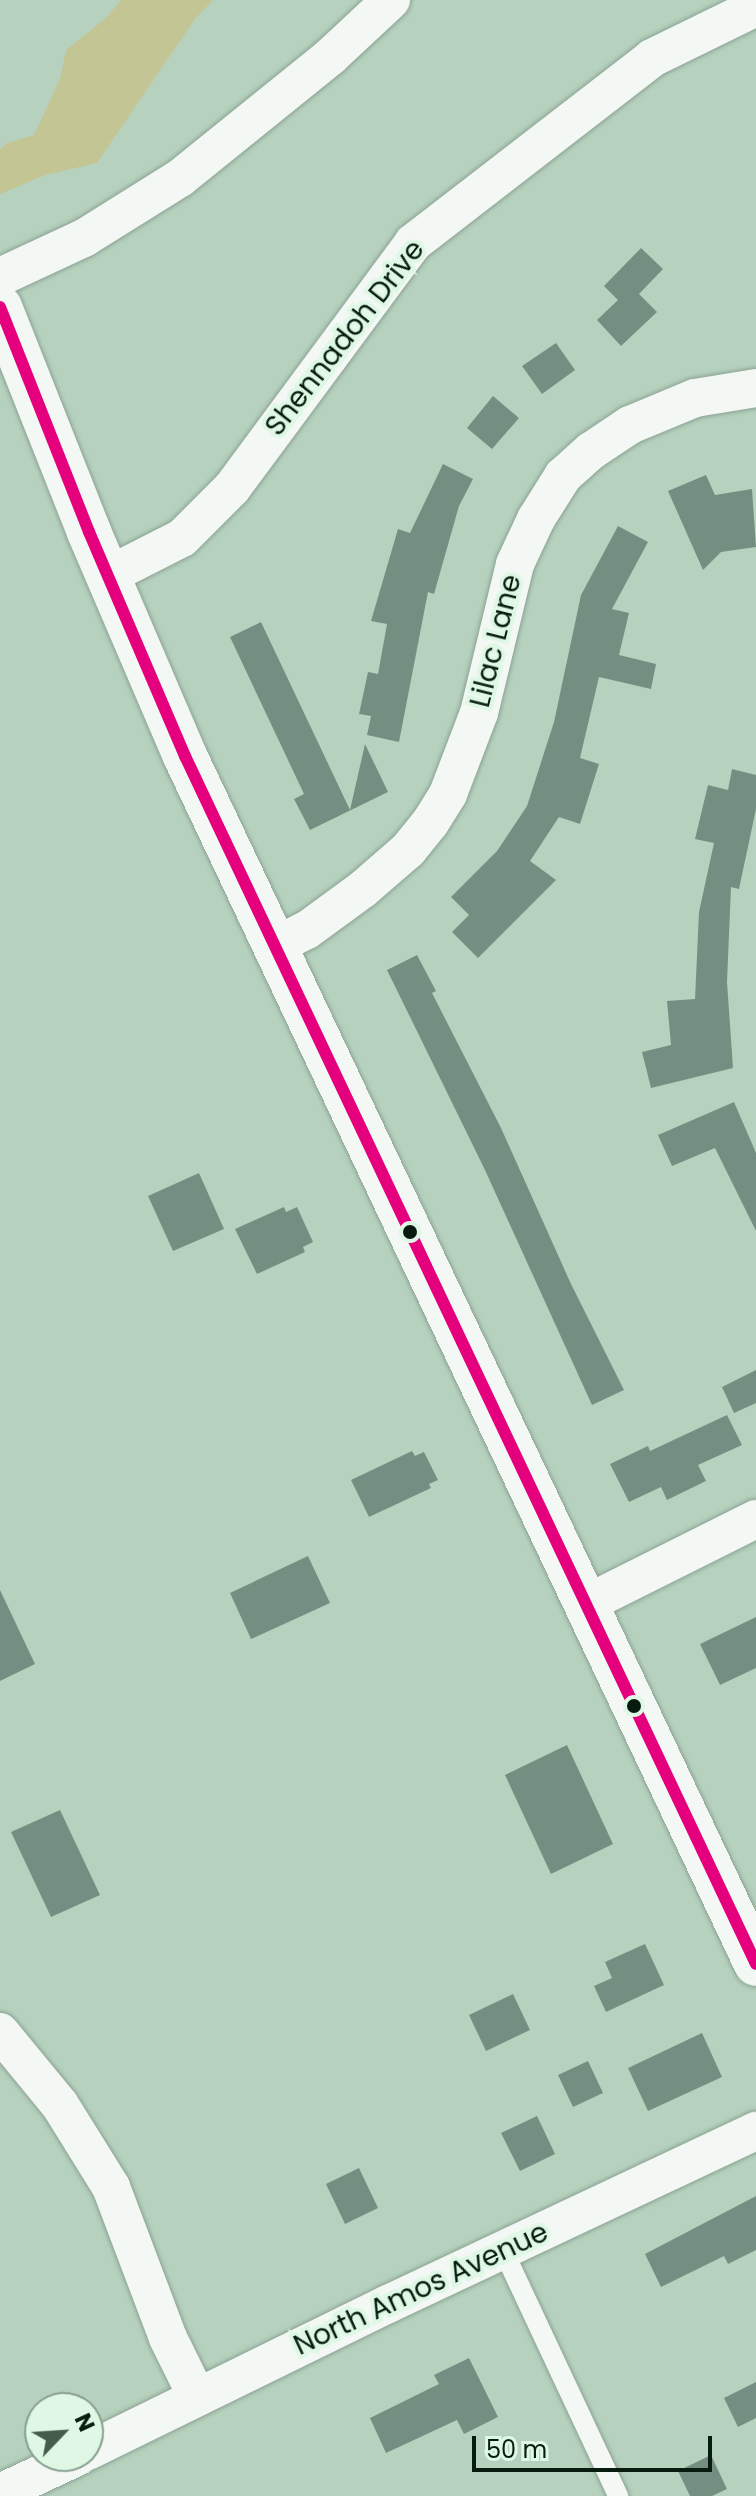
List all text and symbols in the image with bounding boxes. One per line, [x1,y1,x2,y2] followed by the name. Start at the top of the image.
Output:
[258,234,432,442] street label: Shennadoh Drive
[463,571,529,711] street label: Lilac Lane
[402,1224,418,1240] unlabelled marker
[626,1698,642,1714] unlabelled marker
[289,2215,553,2363] street label: North Amos Avenue
[24,2392,104,2472] north arrow
[67,2408,102,2437] text: N
[476,2420,716,2470] scale bar
[486,2433,547,2466] text: 50 m

